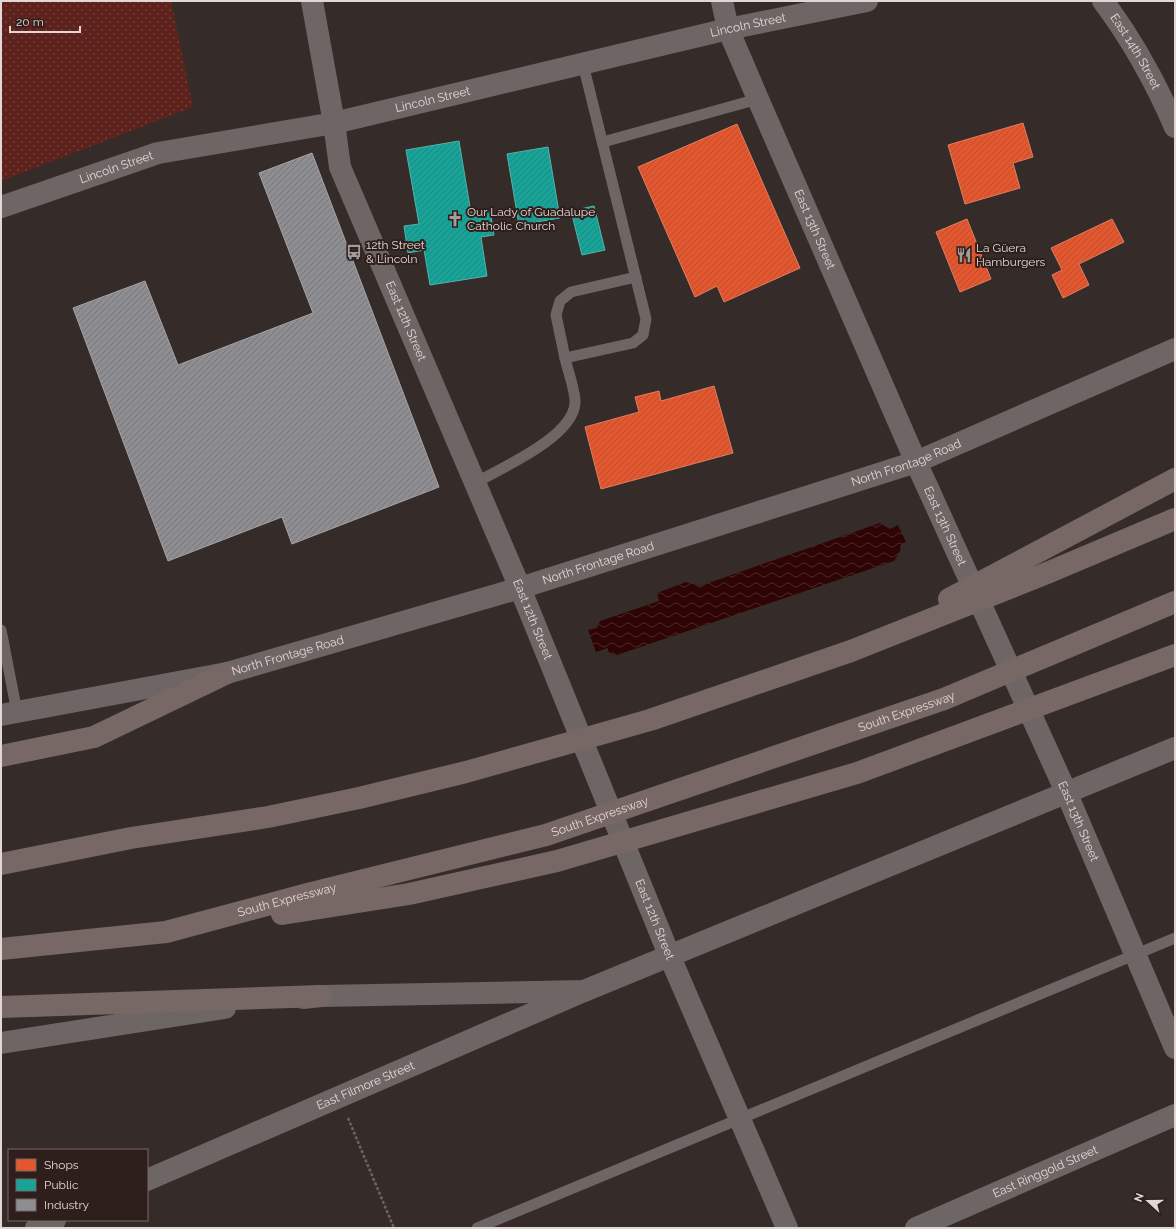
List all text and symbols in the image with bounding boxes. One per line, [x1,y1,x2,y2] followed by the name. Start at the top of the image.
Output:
[10,8,80,34] scale bar
[709,11,787,40] street label: Lincoln Street
[1107,11,1163,92] street label: East 14th Street
[16,15,44,29] text: 20 m
[394,84,472,115] street label: Lincoln Street
[78,148,155,186] street label: Lincoln Street
[791,187,838,271] street label: East 13th Street
[467,205,595,233] place label: Our Lady of Guadalupe Catholic Church
[446,210,464,228] church icon: Our Lady of Guadalupe Catholic Church
[366,238,425,266] place label: 12th Street & Lincoln
[976,241,1046,269] place label: La Güera Hamburgers
[345,243,363,261] bus stop icon: 12th Street & Lincoln
[955,246,973,264] restaurant icon: La Güera Hamburgers
[383,279,429,363] street label: East 12th Street
[849,436,963,489] street label: North Frontage Road
[921,484,969,568] street label: East 13th Street
[541,539,656,587] street label: North Frontage Road
[510,577,555,662] street label: East 12th Street
[230,632,345,678] street label: North Frontage Road
[856,688,957,735] street label: South Expressway
[1055,779,1102,863] street label: East 13th Street
[550,793,651,840] street label: South Expressway
[632,877,677,962] street label: East 12th Street
[236,880,338,920] street label: South Expressway
[314,1058,417,1113] street label: East Filmore Street
[991,1143,1100,1201] street label: East Ringgold Street
[8,1149,148,1221] legend
[44,1158,79,1172] text: Shops
[44,1178,79,1192] text: Public
[1128,1181,1168,1221] north arrow
[1132,1191,1147,1204] text: N
[44,1198,90,1212] text: Industry

